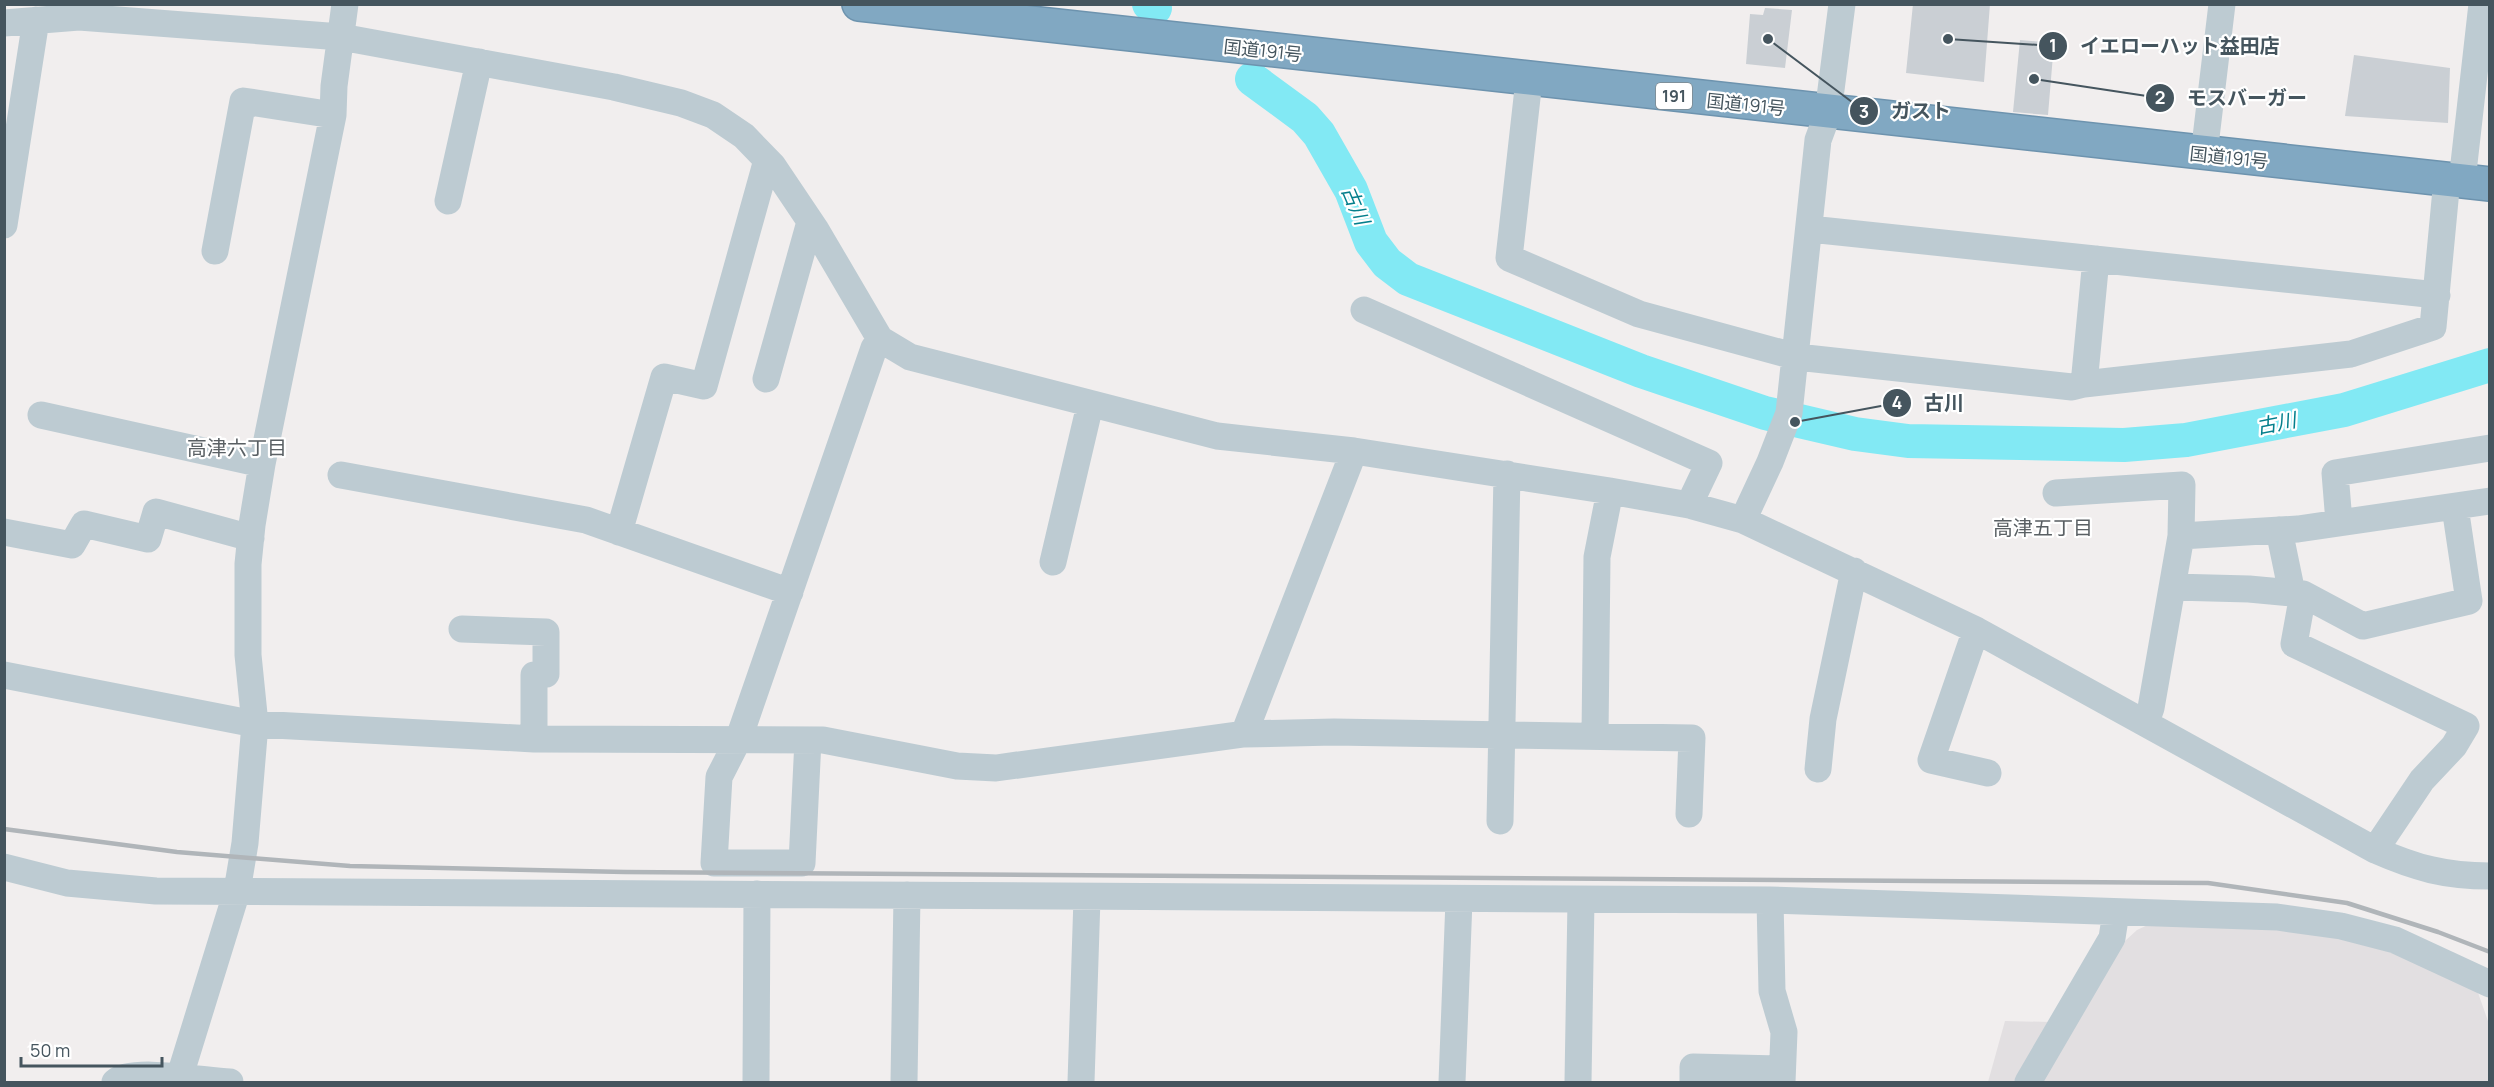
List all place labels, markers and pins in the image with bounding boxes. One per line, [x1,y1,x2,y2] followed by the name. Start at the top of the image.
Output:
[2038,27,2292,65] callout: イエローハット益田店
[2145,79,2319,117] callout: モスバーガー
[1849,92,1963,130] callout: ガスト
[1882,384,1976,422] callout: 古川

